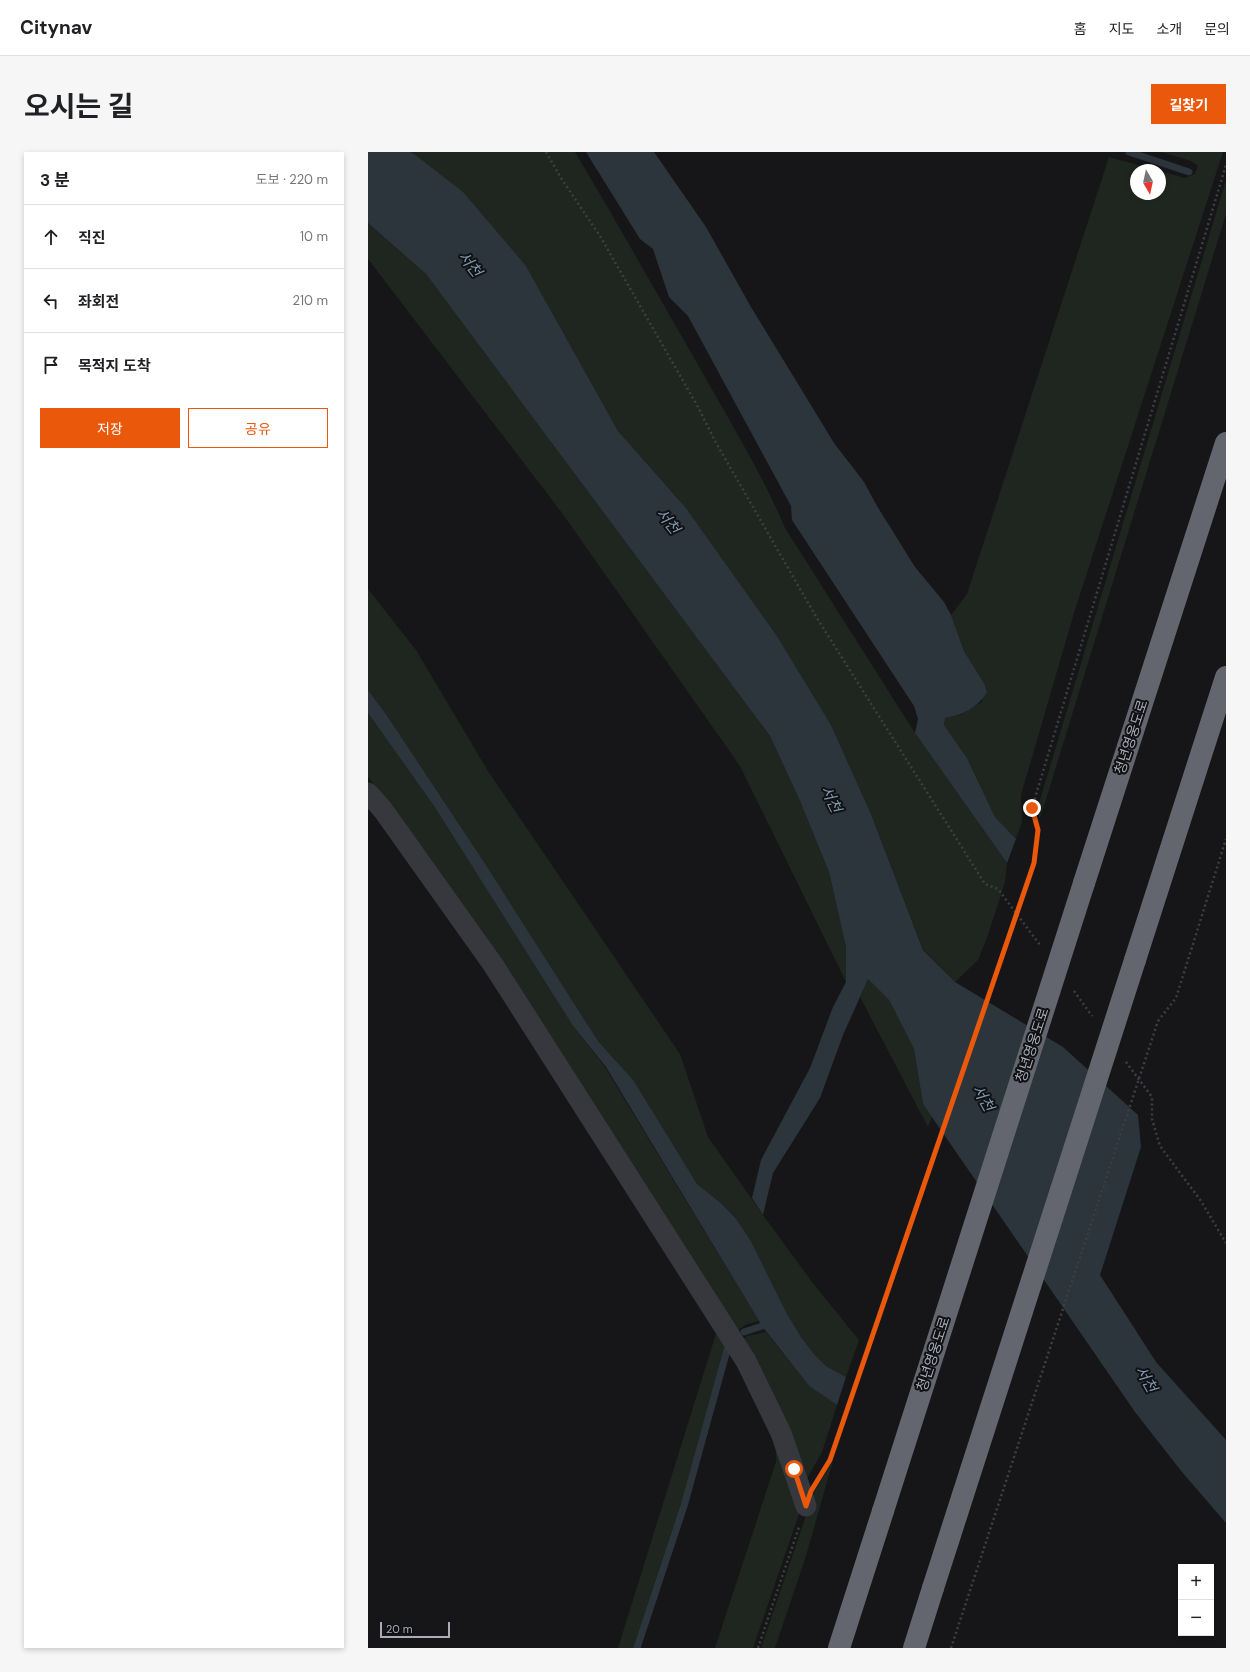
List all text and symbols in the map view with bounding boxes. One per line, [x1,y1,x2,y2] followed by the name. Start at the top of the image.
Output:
[20,15,92,40] text: Citynav
[1074,20,1087,38] text: 홈
[1109,20,1134,38] text: 지도
[1156,20,1182,38] text: 소개
[1204,20,1230,38] text: 문의
[1151,84,1226,124] button: 길찾기
[24,88,134,125] text: 오시는 길
[1130,164,1166,200] north arrow
[40,169,70,191] text: 3 분
[256,171,328,188] text: 도보 · 220 m
[40,226,62,248] icon: ahead
[78,228,106,248] text: 직진
[300,228,328,245] text: 10 m
[454,247,488,283] water label: 서천
[40,290,62,312] icon: left
[78,292,119,312] text: 좌회전
[293,292,328,309] text: 210 m
[40,354,62,376] icon: arrive
[78,356,151,376] text: 목적지 도착
[40,408,180,448] button: 저장
[188,408,328,448] button: 공유
[652,504,686,540] water label: 서천
[1110,697,1152,777] street label: 청년영웅도로
[816,782,847,818] water label: 서천
[1023,799,1041,817] route end
[1011,1005,1053,1085] street label: 청년영웅도로
[967,1081,1000,1117] water label: 서천
[912,1314,954,1394] street label: 청년영웅도로
[1130,1362,1163,1398] water label: 서천
[785,1460,803,1478] route start
[1178,1564,1214,1636] map controls
[1178,1564,1214,1600] button: +
[1178,1600,1214,1636] button: −
[380,1620,450,1639] scale bar
[386,1622,412,1636] text: 20 m

